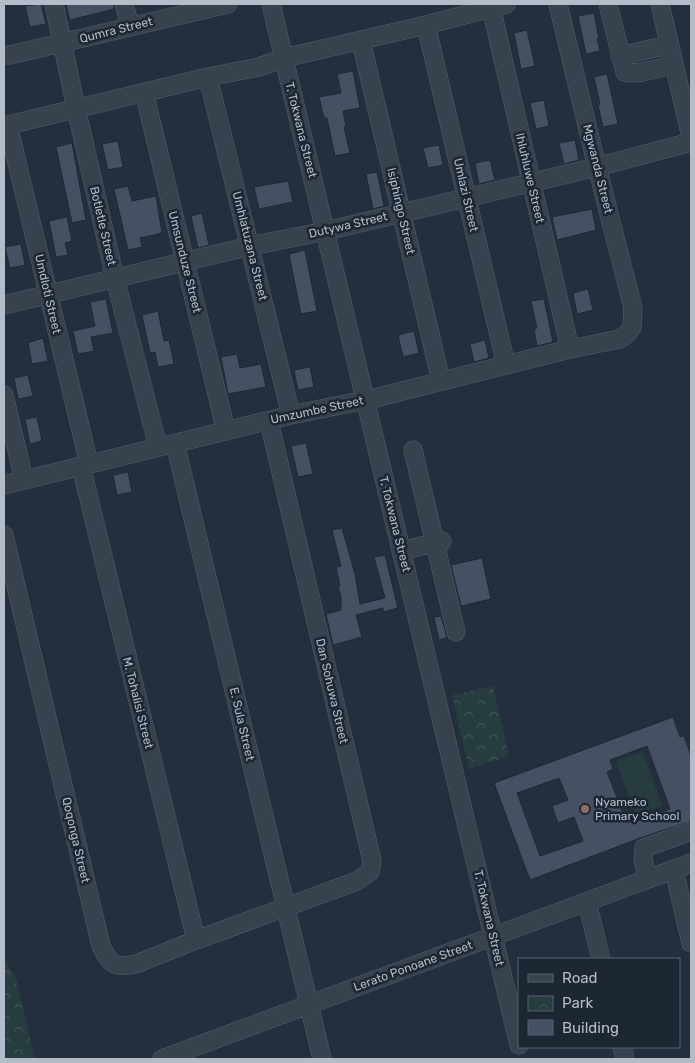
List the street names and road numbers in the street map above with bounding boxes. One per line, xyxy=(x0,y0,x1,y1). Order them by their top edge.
street label: Qumra Street xyxy=(78,14,154,46)
street label: T. Tokwana Street xyxy=(282,81,320,180)
street label: Mgwanda Street xyxy=(580,123,616,215)
street label: Ihluhluwe Street xyxy=(513,132,547,225)
street label: Umlazi Street xyxy=(451,157,481,234)
street label: Isiphingo Street xyxy=(384,166,418,256)
street label: Botletle Street xyxy=(87,185,119,267)
street label: Umhlatuzana Street xyxy=(230,190,270,302)
street label: Dutywa Street xyxy=(307,209,389,241)
street label: Umsunduze Street xyxy=(166,210,204,315)
street label: Umdloti Street xyxy=(32,253,64,335)
street label: Umzumbe Street xyxy=(269,393,365,427)
street label: T. Tokwana Street xyxy=(376,475,414,574)
street label: Dan Sohuwa Street xyxy=(313,637,351,745)
street label: M. Tohalisi Street xyxy=(120,656,156,751)
street label: E. Sula Street xyxy=(227,686,257,762)
street label: Qoqonga Street xyxy=(59,796,93,885)
street label: T. Tokwana Street xyxy=(471,869,507,968)
street label: Lerato Ponoane Street xyxy=(351,938,475,994)

